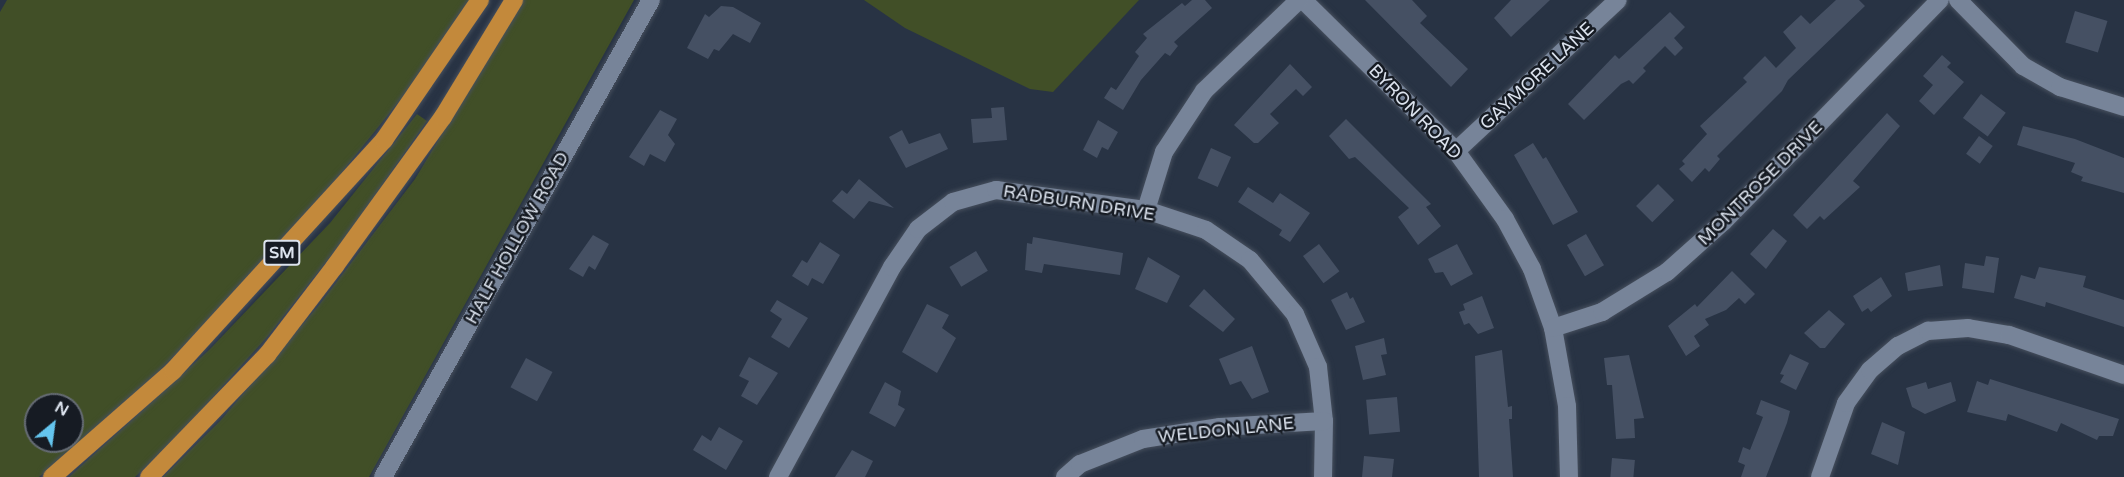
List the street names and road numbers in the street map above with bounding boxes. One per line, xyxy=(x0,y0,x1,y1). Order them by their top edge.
street label: GAYMORE LANE xyxy=(1476,18,1598,134)
street label: BYRON ROAD xyxy=(1364,60,1466,164)
street label: MONTROSE DRIVE xyxy=(1693,116,1827,250)
street label: HALF HOLLOW ROAD xyxy=(461,148,573,328)
street label: RADBURN DRIVE xyxy=(1002,180,1156,226)
road number: SM xyxy=(262,240,302,266)
street label: WELDON LANE xyxy=(1157,412,1295,448)

